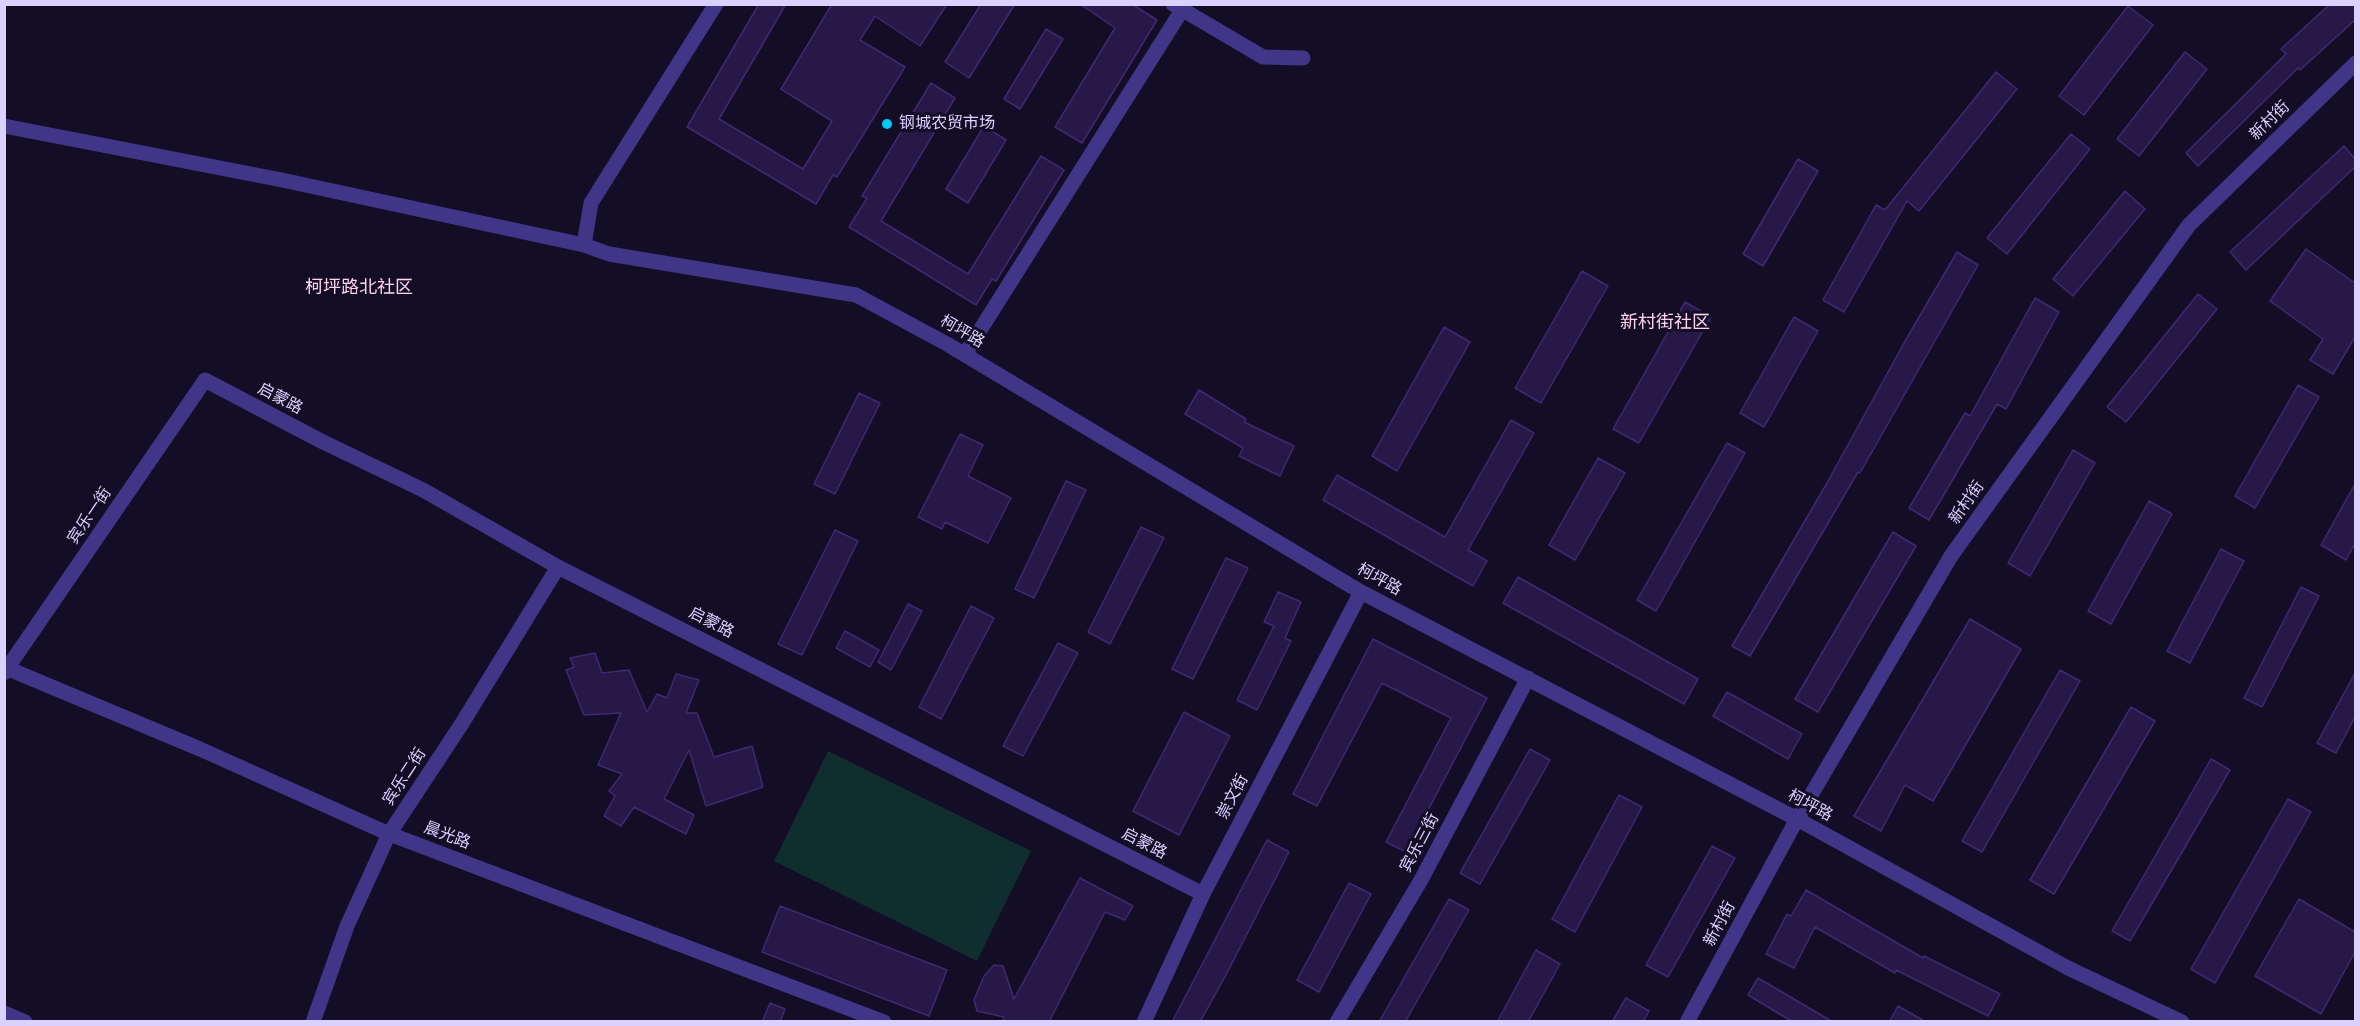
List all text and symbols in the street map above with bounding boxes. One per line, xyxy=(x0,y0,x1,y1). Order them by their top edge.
street label: 新村街 xyxy=(2246,97,2294,145)
place label: 钢城农贸市场 xyxy=(899,114,995,134)
marker: 钢城农贸市场 xyxy=(880,117,894,131)
district label: 柯坪路北社区 xyxy=(305,277,413,299)
street label: 柯坪路 xyxy=(936,312,988,352)
district label: 新村街社区 xyxy=(1620,312,1710,334)
street label: 启蒙路 xyxy=(254,379,306,419)
street label: 新村街 xyxy=(1945,478,1989,528)
street label: 宾乐一街 xyxy=(64,484,116,548)
street label: 柯坪路 xyxy=(1353,560,1405,600)
street label: 启蒙路 xyxy=(685,604,737,642)
street label: 宾乐二街 xyxy=(380,745,430,809)
street label: 崇文街 xyxy=(1213,771,1253,823)
street label: 柯坪路 xyxy=(1784,786,1836,826)
street label: 宾乐三街 xyxy=(1397,810,1443,876)
street label: 晨光路 xyxy=(421,818,473,854)
street label: 启蒙路 xyxy=(1118,825,1170,863)
street label: 新村街 xyxy=(1700,898,1740,950)

